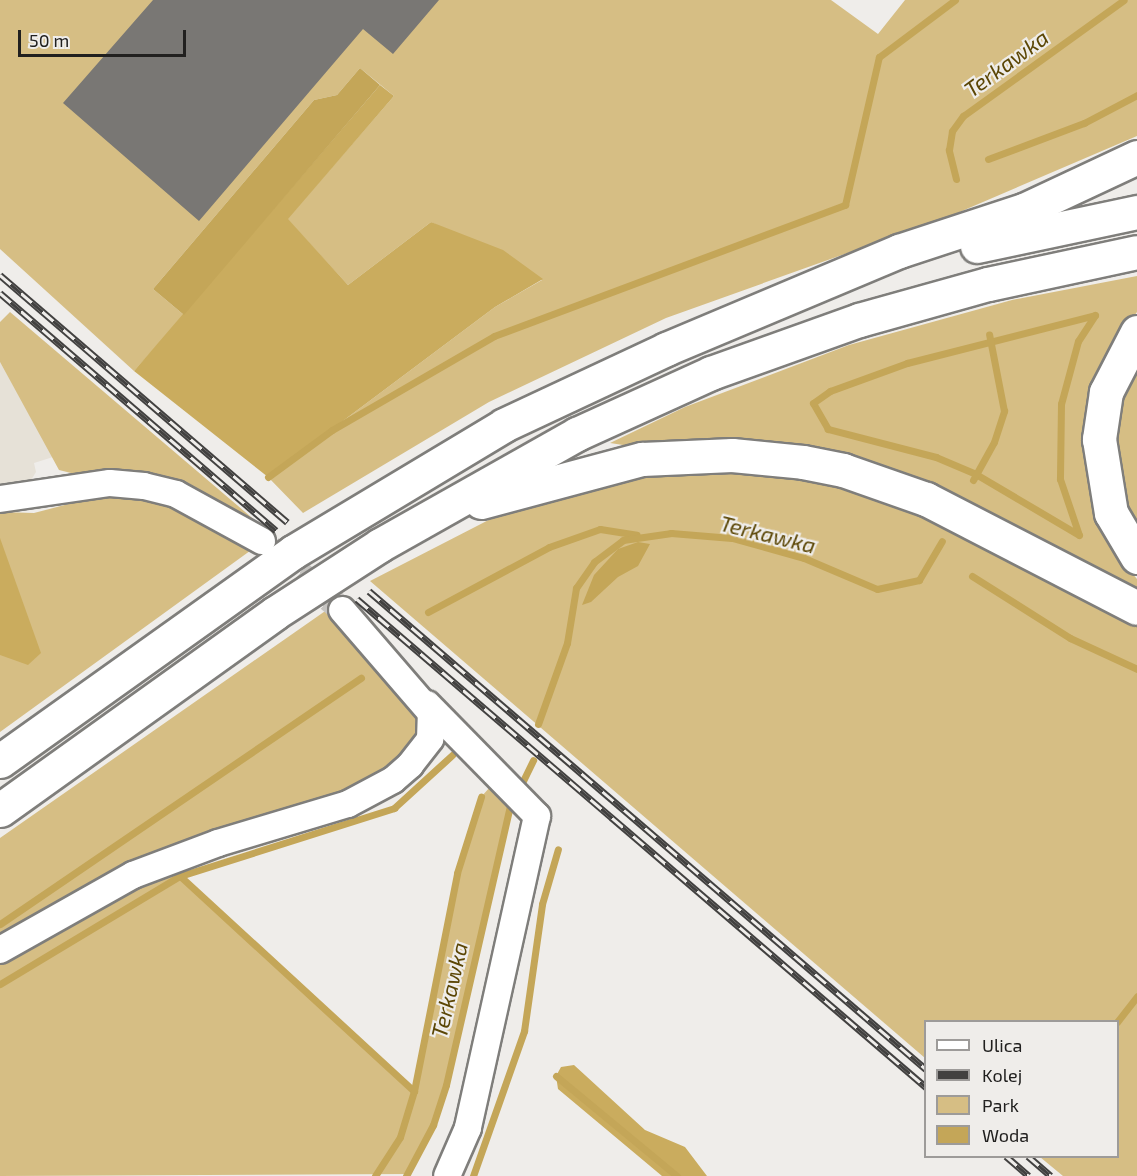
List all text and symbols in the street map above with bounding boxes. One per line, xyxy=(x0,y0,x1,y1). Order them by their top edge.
scale bar xyxy=(21,18,189,56)
water label: Terkawka xyxy=(959,24,1053,102)
text: 50 m xyxy=(29,29,69,51)
water label: Terkawka xyxy=(718,509,818,559)
water label: Terkawka xyxy=(425,940,473,1040)
legend xyxy=(924,1020,1119,1158)
text: Ulica xyxy=(982,1034,1022,1056)
text: Kolej xyxy=(982,1064,1022,1086)
text: Park xyxy=(982,1094,1019,1116)
text: Woda xyxy=(982,1124,1029,1146)

